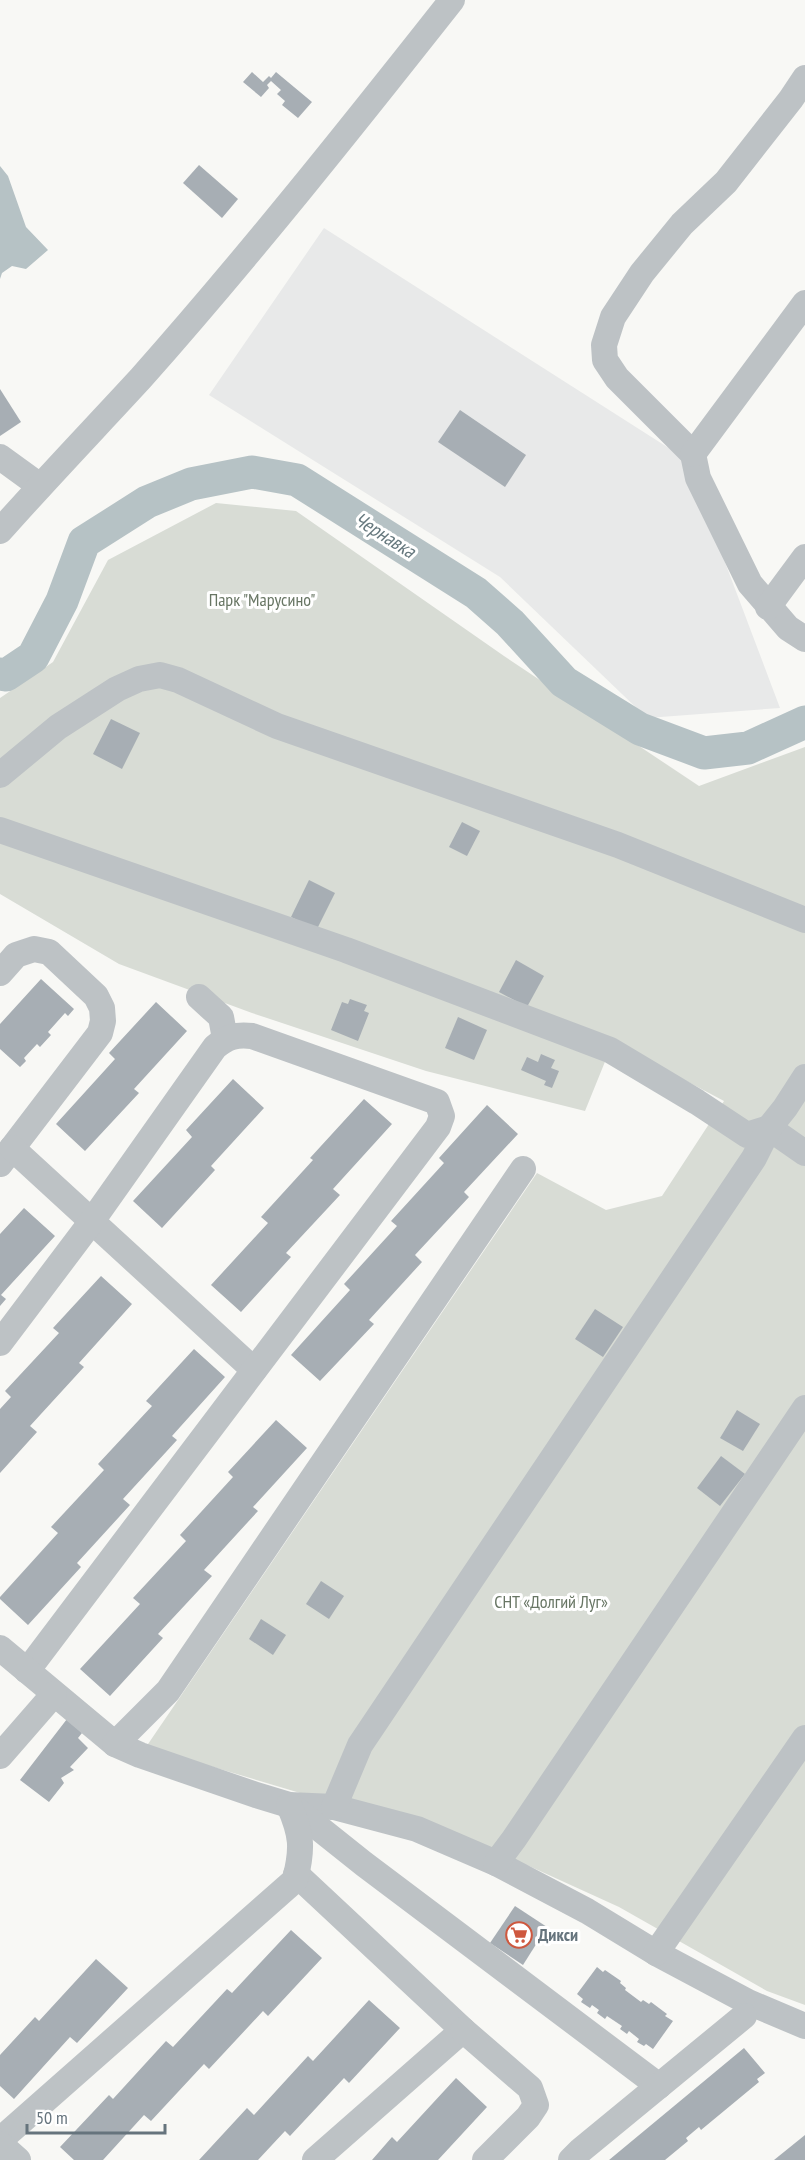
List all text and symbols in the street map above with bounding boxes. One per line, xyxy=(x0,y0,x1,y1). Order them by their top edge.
water label: Чернавка xyxy=(350,506,421,564)
park label: Парк "Марусино" xyxy=(209,588,315,611)
park label: СНТ «Долгий Луг» xyxy=(494,1590,608,1613)
supermarket icon: Дикси xyxy=(504,1920,534,1950)
place label: Дикси xyxy=(538,1923,578,1946)
scale bar xyxy=(27,2097,165,2135)
text: 50 m xyxy=(36,2106,68,2129)

